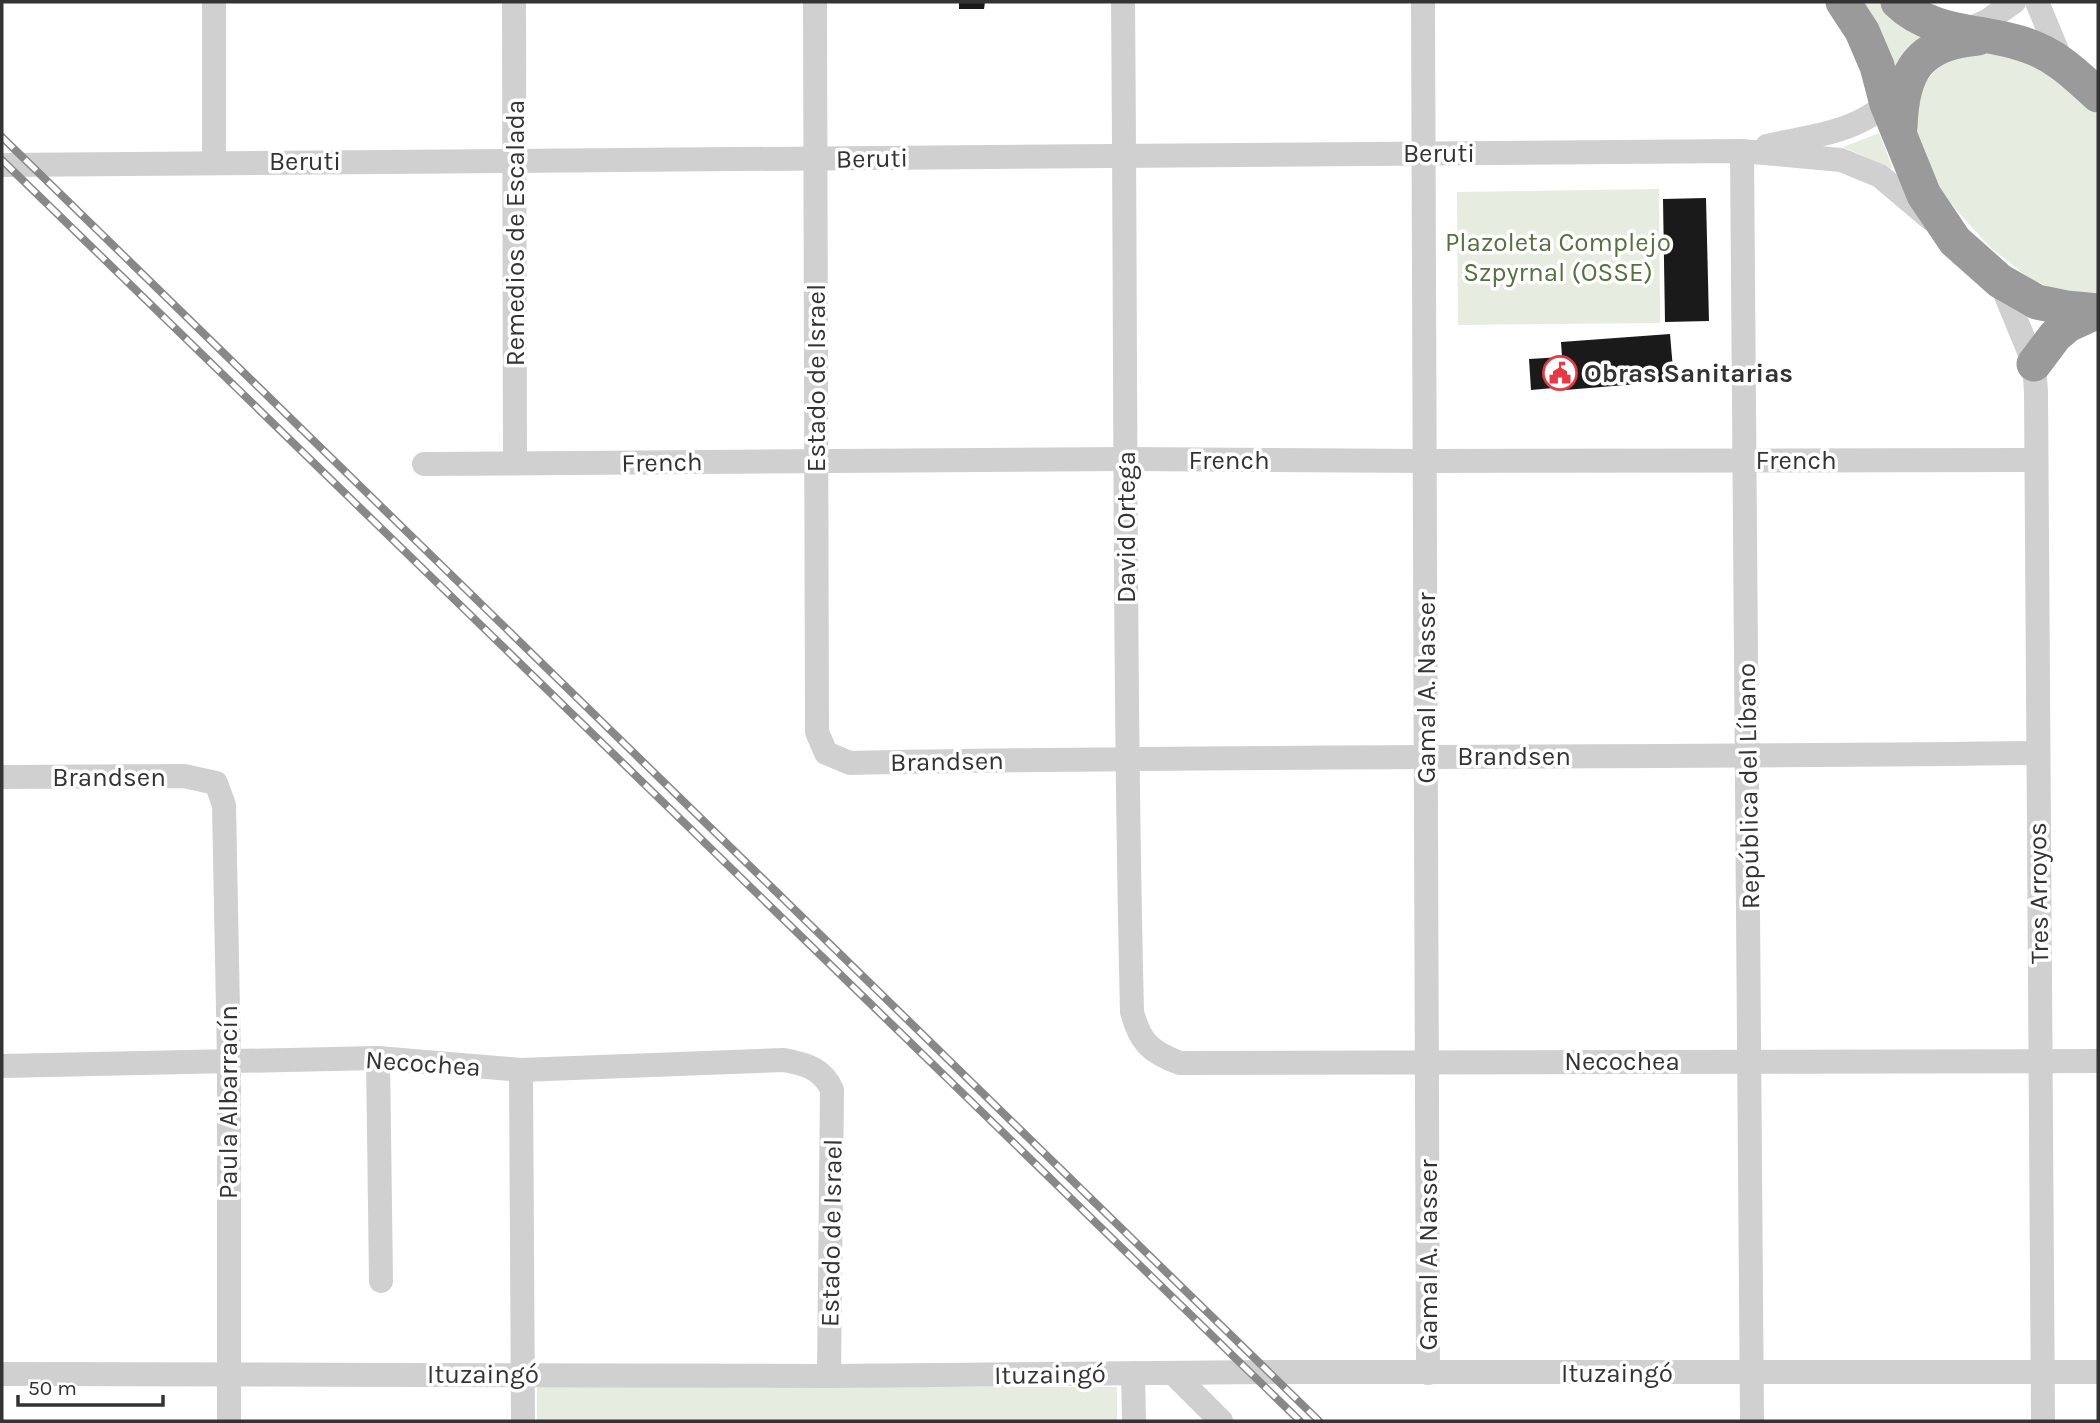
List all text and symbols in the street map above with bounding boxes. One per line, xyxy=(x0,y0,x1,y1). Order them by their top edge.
street label: Remedios de Escalada xyxy=(500,100,531,366)
street label: Beruti xyxy=(1403,138,1475,169)
street label: Beruti xyxy=(836,142,908,175)
street label: Beruti xyxy=(269,146,341,177)
park label: Plazoleta Complejo Szpyrnal (OSSE) xyxy=(1445,227,1671,288)
street label: Estado de Israel xyxy=(801,284,832,472)
public building icon: Obras Sanitarias xyxy=(1541,354,1579,392)
place label: Obras Sanitarias xyxy=(1584,358,1793,389)
street label: French xyxy=(1188,445,1270,476)
street label: French xyxy=(1755,445,1837,476)
street label: French xyxy=(621,446,703,479)
street label: David Ortega xyxy=(1111,451,1142,603)
street label: Gamal A. Nasser xyxy=(1411,592,1442,784)
street label: República del Líbano xyxy=(1731,663,1766,909)
street label: Brandsen xyxy=(1457,741,1571,772)
street label: Brandsen xyxy=(890,745,1004,778)
street label: Brandsen xyxy=(52,762,166,793)
street label: Tres Arroyos xyxy=(2022,822,2055,964)
street label: Paula Albarracín xyxy=(213,1005,244,1199)
street label: Necochea xyxy=(364,1044,482,1083)
street label: Necochea xyxy=(1564,1046,1680,1077)
street label: Estado de Israel xyxy=(814,1139,849,1327)
street label: Gamal A. Nasser xyxy=(1413,1159,1444,1351)
street label: Ituzaingó xyxy=(994,1358,1106,1391)
street label: Ituzaingó xyxy=(1561,1358,1673,1389)
street label: Ituzaingó xyxy=(427,1359,539,1390)
scale bar xyxy=(18,1364,163,1408)
text: 50 m xyxy=(28,1376,77,1400)

